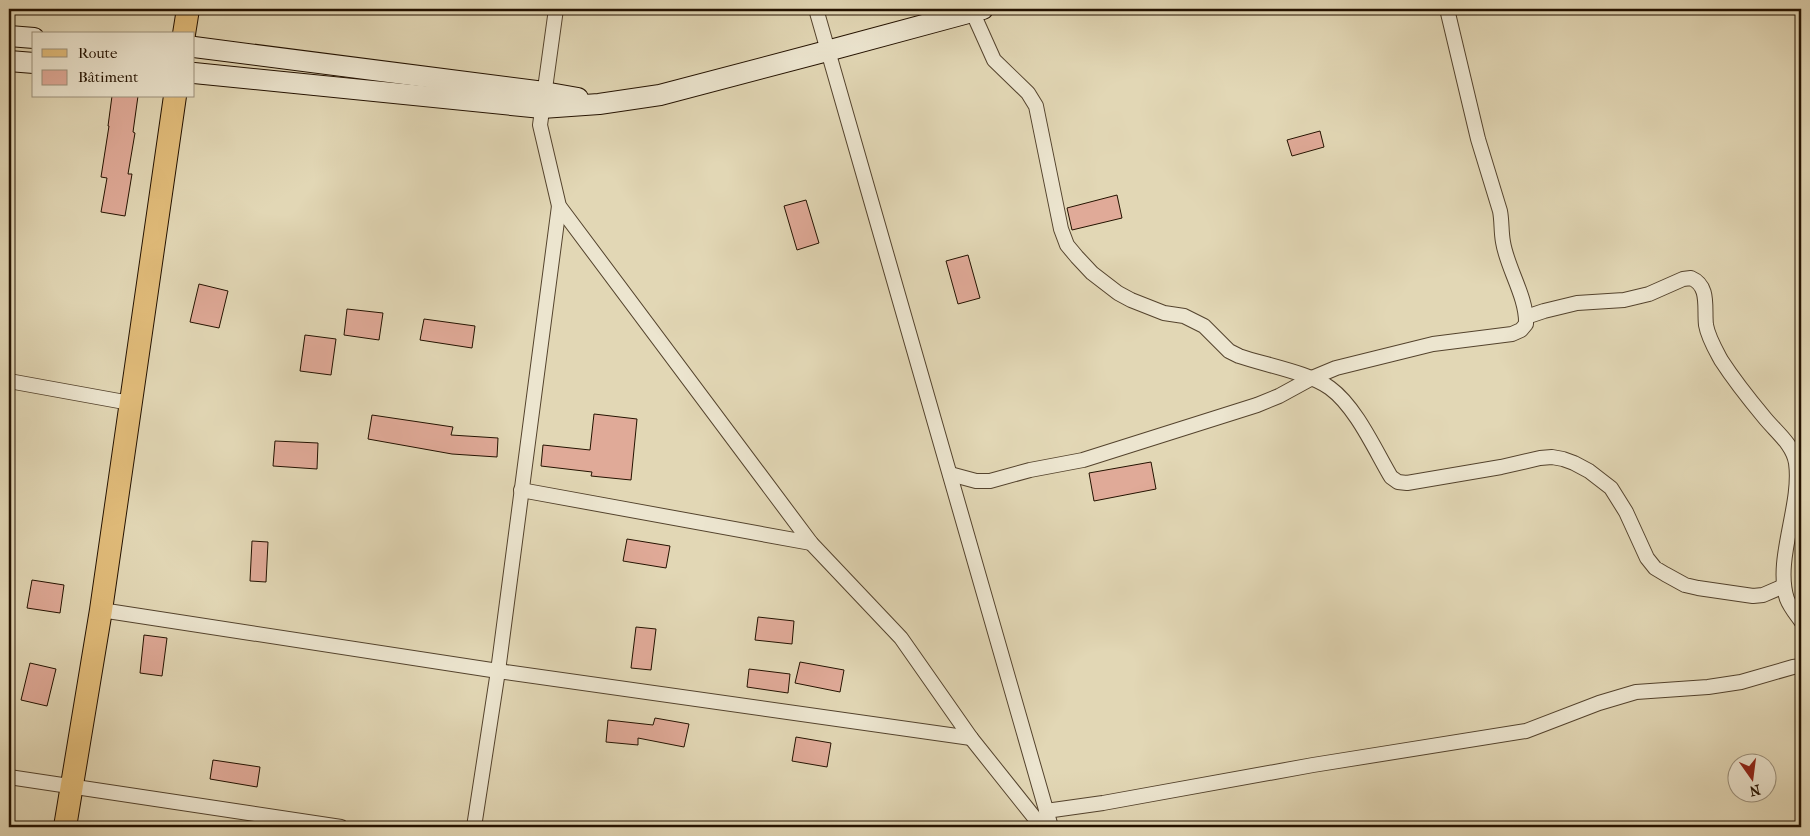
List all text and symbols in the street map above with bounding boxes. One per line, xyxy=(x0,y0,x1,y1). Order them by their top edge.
legend xyxy=(32,32,195,98)
text: Route xyxy=(78,44,118,62)
text: Bâtiment xyxy=(78,68,139,86)
north arrow xyxy=(1728,754,1778,804)
text: N xyxy=(1747,781,1762,800)

